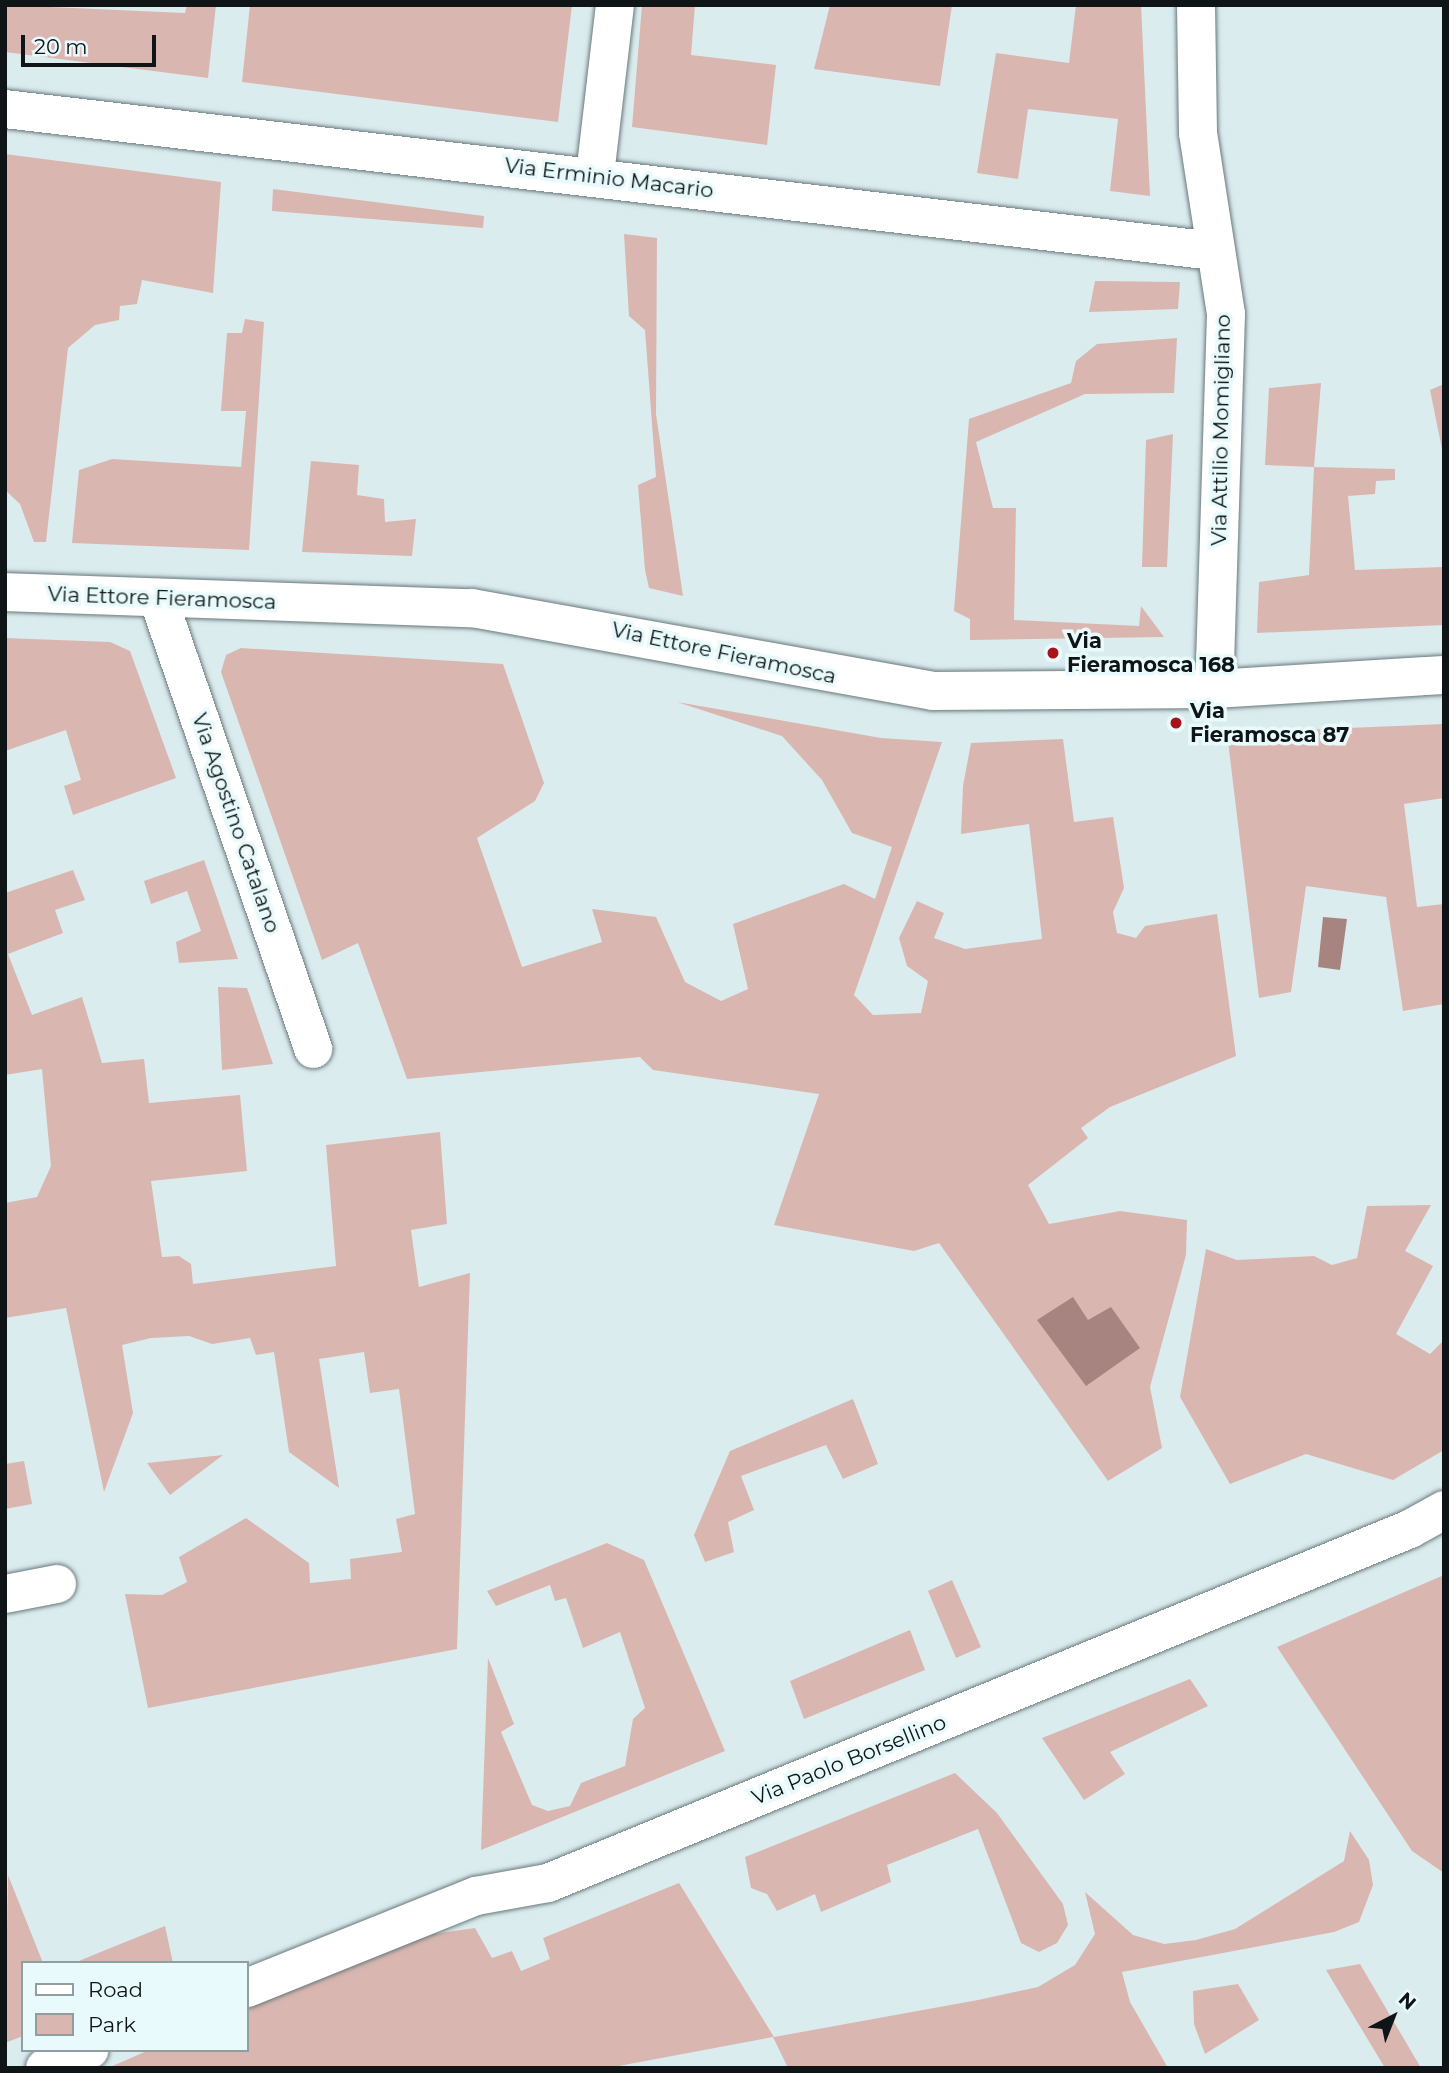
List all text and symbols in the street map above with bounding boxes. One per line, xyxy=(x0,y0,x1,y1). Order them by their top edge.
scale bar xyxy=(24,21,159,65)
text: 20 m xyxy=(34,34,88,59)
street label: Via Erminio Macario xyxy=(503,153,715,203)
street label: Via Attilio Momigliano xyxy=(1206,314,1236,546)
street label: Via Ettore Fieramosca xyxy=(47,581,277,615)
street label: Via Ettore Fieramosca xyxy=(609,617,839,689)
place label: Via Fieramosca 168 xyxy=(1067,628,1235,678)
marker: Via Fieramosca 168 xyxy=(1045,645,1061,661)
place label: Via Fieramosca 87 xyxy=(1190,698,1349,748)
street label: Via Agostino Catalano xyxy=(187,710,285,936)
marker: Via Fieramosca 87 xyxy=(1168,715,1184,731)
street label: Via Paolo Borsellino xyxy=(748,1710,950,1810)
legend xyxy=(21,1961,248,2052)
text: Road xyxy=(88,1977,143,2002)
north arrow xyxy=(1358,1982,1428,2052)
text: N xyxy=(1394,1987,1421,2015)
text: Park xyxy=(88,2012,136,2037)

